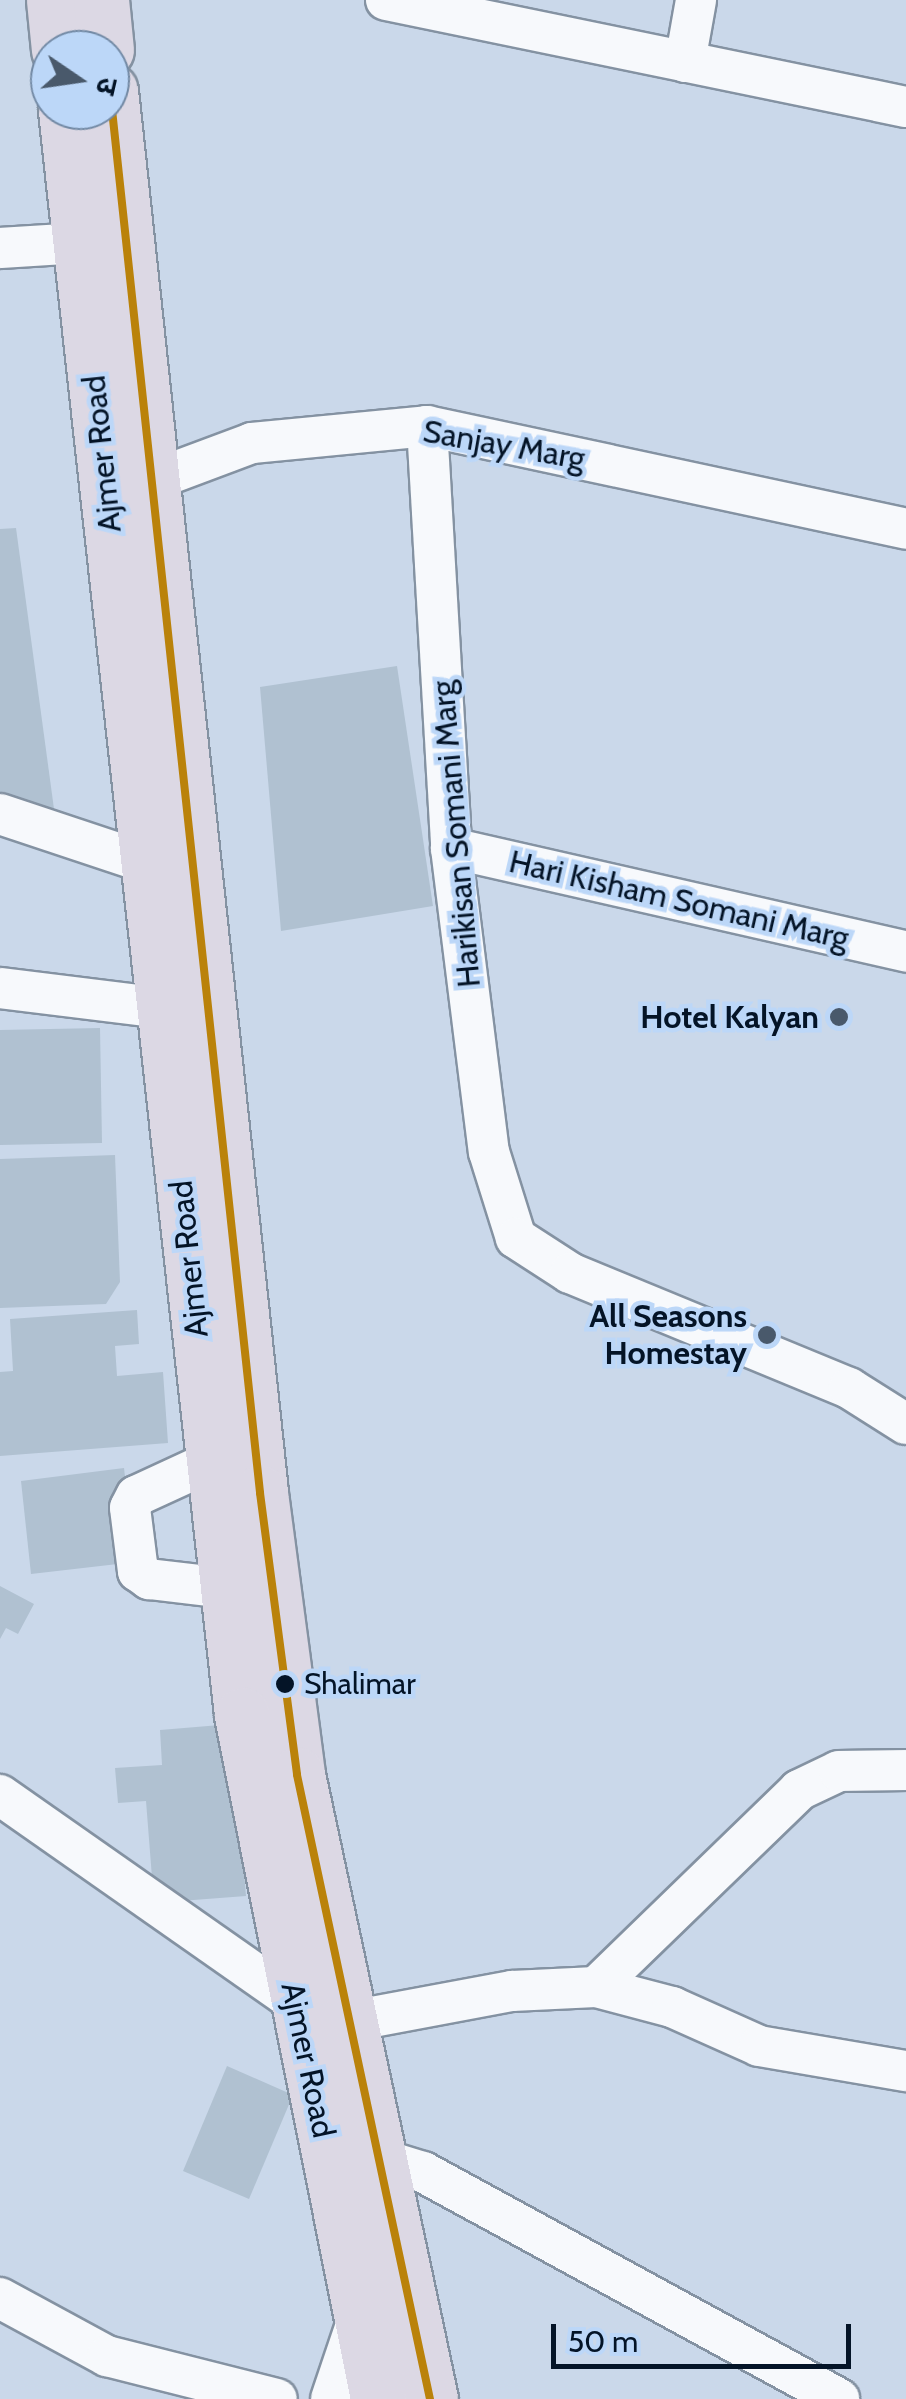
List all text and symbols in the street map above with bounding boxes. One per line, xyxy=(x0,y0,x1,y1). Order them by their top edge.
north arrow xyxy=(30,30,130,130)
text: उ xyxy=(89,74,126,98)
street label: Ajmer Road xyxy=(75,374,129,534)
street label: Sanjay Marg xyxy=(420,412,588,478)
street label: Harikisan Somani Marg xyxy=(423,679,489,989)
street label: Hari Kisham Somani Marg xyxy=(506,842,852,958)
place label: Hotel Kalyan xyxy=(640,998,819,1036)
marker: Hotel Kalyan xyxy=(828,1006,850,1028)
street label: Ajmer Road xyxy=(162,1179,216,1339)
place label: All Seasons Homestay xyxy=(589,1298,747,1373)
marker: All Seasons Homestay xyxy=(756,1324,778,1346)
place label: Shalimar xyxy=(304,1666,416,1702)
marker: Shalimar xyxy=(275,1674,295,1694)
street label: Ajmer Road xyxy=(273,1979,343,2141)
scale bar xyxy=(556,2304,856,2366)
text: 50 m xyxy=(568,2323,638,2360)

